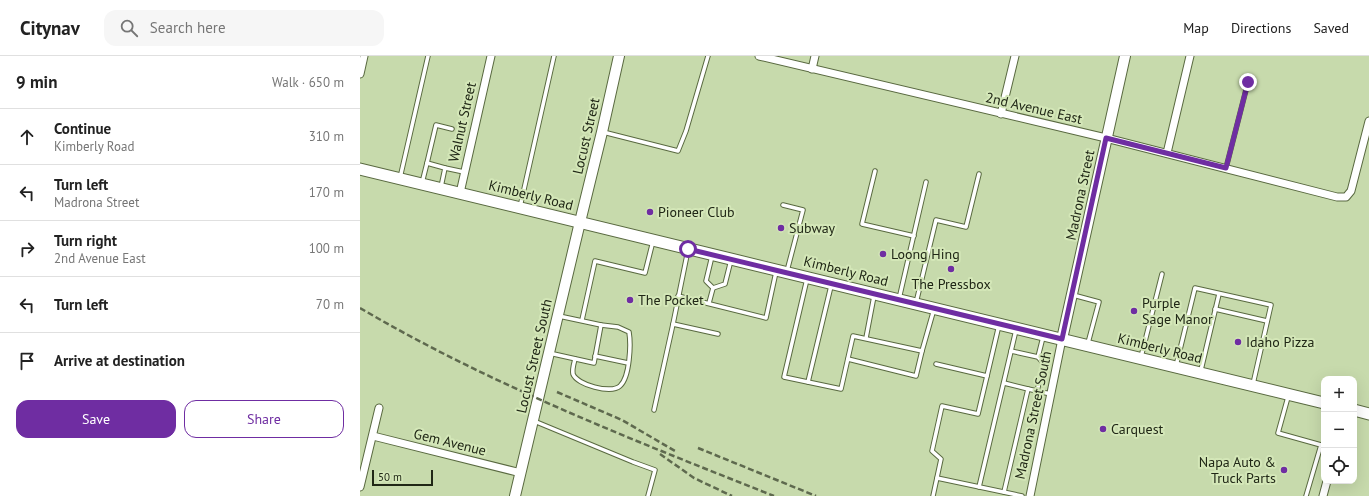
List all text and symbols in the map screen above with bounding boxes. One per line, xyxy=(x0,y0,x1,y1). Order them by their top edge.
search box xyxy=(104,10,384,46)
text: Citynav xyxy=(20,16,80,40)
icon: search xyxy=(118,17,140,39)
text: Search here xyxy=(150,18,226,37)
text: Map xyxy=(1183,19,1209,37)
text: Directions xyxy=(1231,19,1291,37)
text: Saved xyxy=(1313,19,1349,37)
text: 9 min xyxy=(16,71,57,93)
route end xyxy=(1239,73,1257,91)
text: Walk · 650 m xyxy=(272,74,344,91)
street label: Walnut Street xyxy=(444,80,480,164)
street label: 2nd Avenue East xyxy=(984,88,1084,128)
street label: Locust Street xyxy=(568,96,604,176)
text: Continue xyxy=(54,119,111,138)
icon: ahead xyxy=(16,126,38,148)
text: 310 m xyxy=(309,128,344,145)
text: Kimberly Road xyxy=(54,138,134,155)
street label: Madrona Street xyxy=(1062,148,1098,242)
text: Turn left xyxy=(54,175,108,194)
street label: Kimberly Road xyxy=(487,176,575,214)
icon: left xyxy=(16,182,38,204)
text: 170 m xyxy=(309,184,344,201)
text: Madrona Street xyxy=(54,194,139,211)
place label: Pioneer Club xyxy=(658,203,735,221)
marker: Pioneer Club xyxy=(645,207,655,217)
place label: Subway xyxy=(789,219,836,237)
marker: Subway xyxy=(776,223,786,233)
text: Turn right xyxy=(54,231,117,250)
icon: right xyxy=(16,238,38,260)
text: 100 m xyxy=(309,240,344,257)
route start xyxy=(679,240,697,258)
place label: Loong Hing xyxy=(891,245,960,263)
marker: Loong Hing xyxy=(878,249,888,259)
text: 2nd Avenue East xyxy=(54,250,146,267)
street label: Kimberly Road xyxy=(802,252,890,290)
marker: The Pressbox xyxy=(946,264,956,274)
place label: The Pressbox xyxy=(911,275,991,293)
place label: The Pocket xyxy=(638,291,704,309)
icon: left xyxy=(16,294,38,316)
place label: Purple Sage Manor xyxy=(1142,294,1213,328)
text: Turn left xyxy=(54,295,108,314)
marker: The Pocket xyxy=(625,295,635,305)
text: 70 m xyxy=(316,296,344,313)
street label: Locust Street South xyxy=(512,297,556,415)
marker: Purple Sage Manor xyxy=(1129,306,1139,316)
street label: Kimberly Road xyxy=(1116,329,1204,367)
place label: Idaho Pizza xyxy=(1246,333,1315,351)
marker: Idaho Pizza xyxy=(1233,337,1243,347)
street label: Madrona Street South xyxy=(1011,349,1055,481)
icon: arrive xyxy=(16,350,38,372)
text: Arrive at destination xyxy=(54,351,185,370)
map controls xyxy=(1321,376,1357,484)
button: + xyxy=(1321,376,1357,412)
button: Save xyxy=(16,400,176,438)
button: Share xyxy=(184,400,344,438)
button: − xyxy=(1321,412,1357,448)
place label: Carquest xyxy=(1111,420,1164,438)
street label: Gem Avenue xyxy=(412,424,488,460)
marker: Carquest xyxy=(1098,424,1108,434)
button: locate xyxy=(1321,448,1357,484)
place label: Napa Auto & Truck Parts xyxy=(1199,453,1276,487)
marker: Napa Auto & Truck Parts xyxy=(1279,465,1289,475)
scale bar xyxy=(372,468,433,487)
text: 50 m xyxy=(378,470,402,484)

